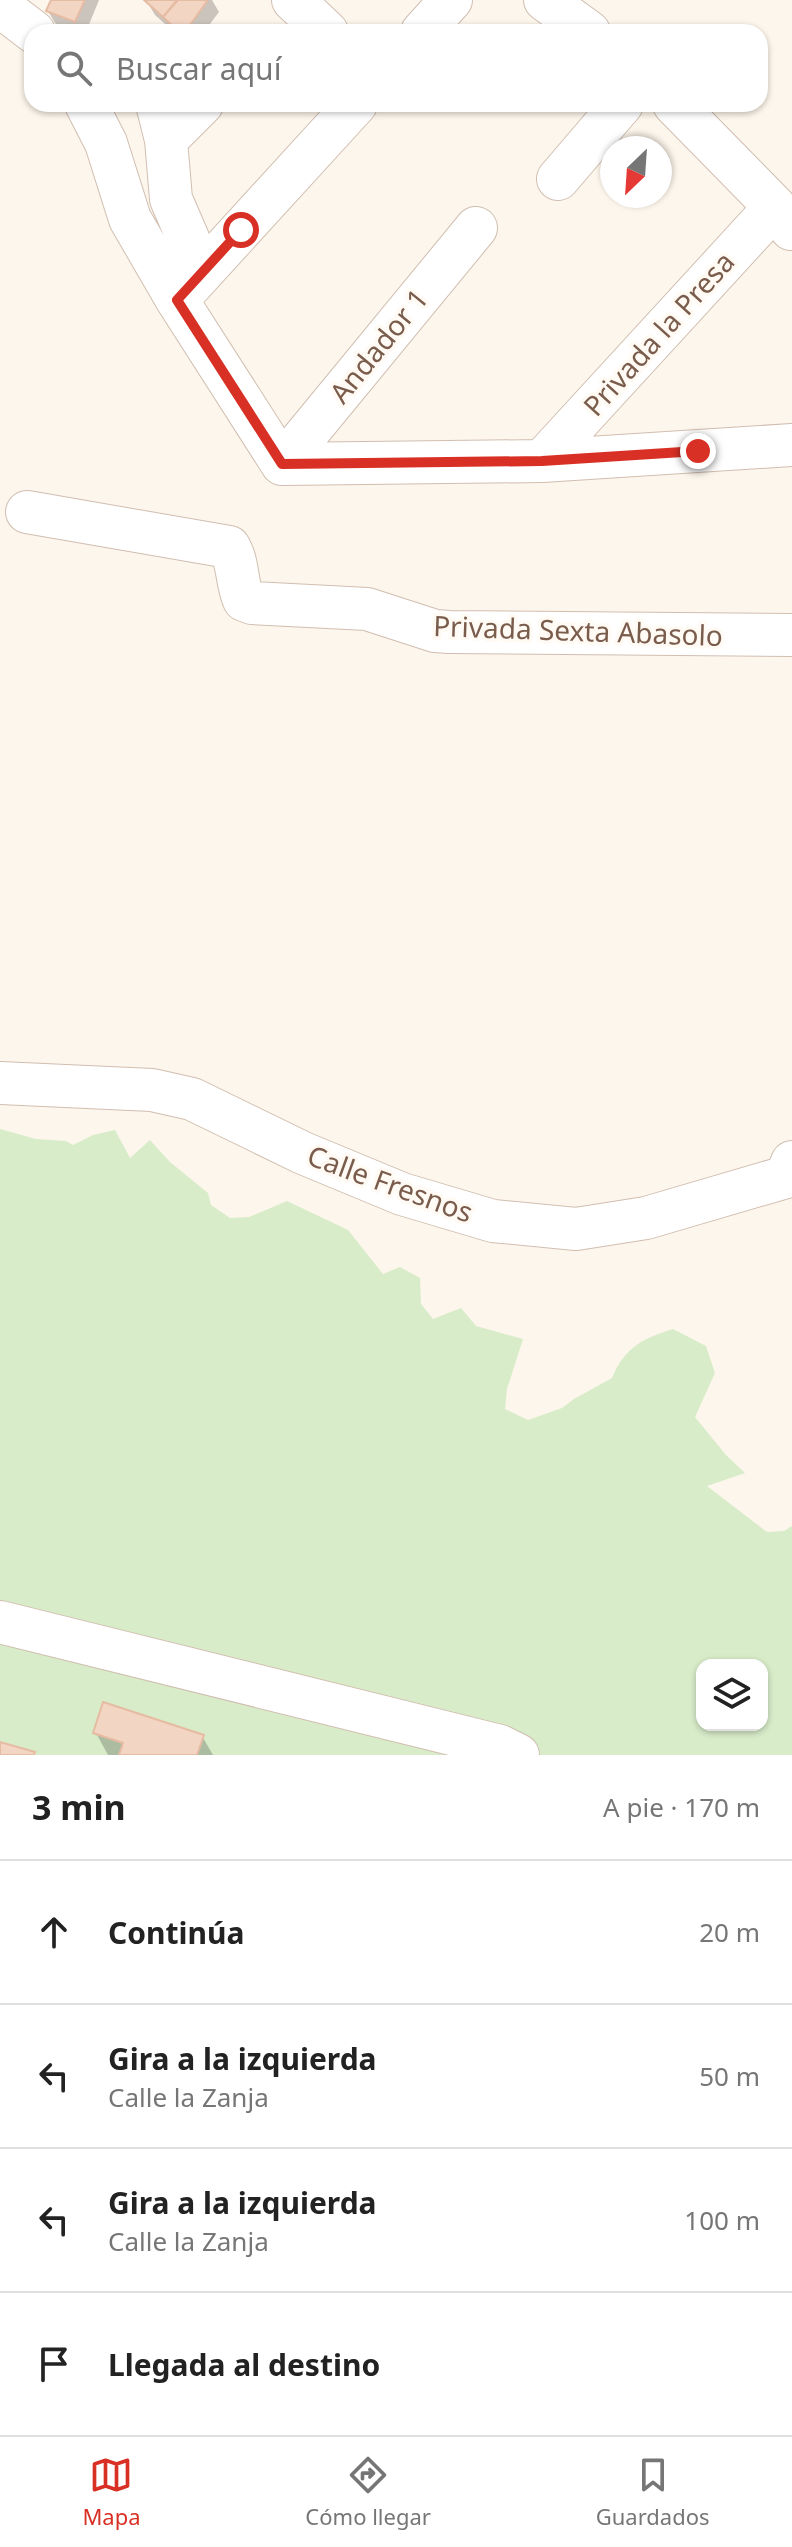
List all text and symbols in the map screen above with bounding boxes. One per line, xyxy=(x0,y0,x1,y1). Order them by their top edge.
search box xyxy=(24,24,768,112)
icon: search xyxy=(52,46,96,90)
text: Buscar aquí xyxy=(116,48,281,89)
north arrow xyxy=(600,136,672,208)
route start xyxy=(223,212,259,248)
street label: Privada la Presa xyxy=(574,243,742,424)
street label: Andador 1 xyxy=(320,280,436,411)
route end xyxy=(680,433,716,469)
street label: Privada Sexta Abasolo xyxy=(433,606,723,654)
street label: Calle Fresnos xyxy=(302,1136,478,1231)
map controls xyxy=(696,1659,768,1731)
button: layers xyxy=(696,1659,768,1731)
text: 3 min xyxy=(32,1784,126,1830)
text: A pie · 170 m xyxy=(603,1789,760,1825)
icon: ahead xyxy=(32,1910,76,1954)
text: Continúa xyxy=(108,1912,244,1953)
text: 20 m xyxy=(699,1914,760,1950)
text: Gira a la izquierda xyxy=(108,2038,377,2079)
icon: left xyxy=(32,2054,76,2098)
text: 50 m xyxy=(699,2058,760,2094)
text: Calle la Zanja xyxy=(108,2079,269,2115)
text: Gira a la izquierda xyxy=(108,2182,377,2223)
icon: left xyxy=(32,2198,76,2242)
text: 100 m xyxy=(684,2202,760,2238)
text: Calle la Zanja xyxy=(108,2223,269,2259)
icon: arrive xyxy=(32,2342,76,2386)
text: Llegada al destino xyxy=(108,2344,380,2385)
tab: Mapa xyxy=(82,2453,141,2531)
tab: Cómo llegar xyxy=(305,2453,431,2531)
tab: Guardados xyxy=(596,2453,710,2531)

